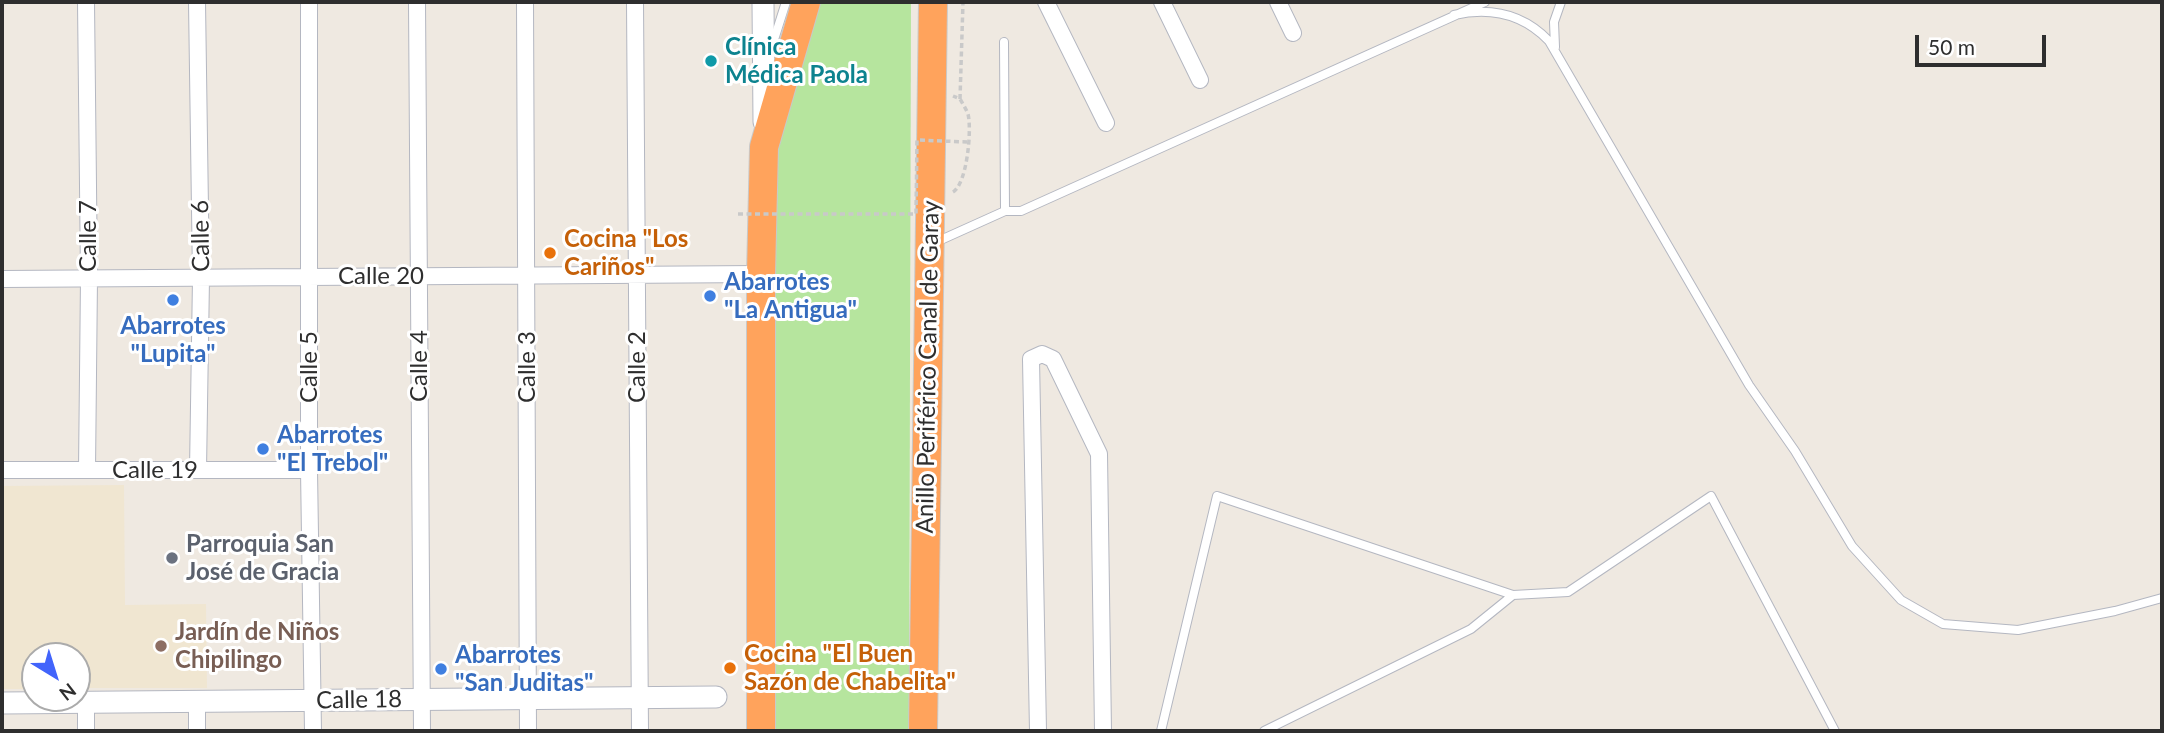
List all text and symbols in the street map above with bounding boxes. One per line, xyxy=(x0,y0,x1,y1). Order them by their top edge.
scale bar xyxy=(1919,21,2050,65)
place label: Clínica Médica Paola xyxy=(725,33,868,89)
text: 50 m xyxy=(1928,34,1975,59)
marker: Clínica Médica Paola xyxy=(703,53,719,69)
street label: Calle 7 xyxy=(74,200,102,272)
street label: Calle 6 xyxy=(186,200,216,272)
street label: Anillo Periférico Canal de Garay xyxy=(911,200,945,534)
place label: Cocina "Los Cariños" xyxy=(564,225,688,281)
marker: Cocina "Los Cariños" xyxy=(542,245,558,261)
street label: Calle 20 xyxy=(338,262,424,290)
place label: Abarrotes "La Antigua" xyxy=(724,268,857,324)
marker: Abarrotes "La Antigua" xyxy=(702,288,718,304)
marker: Abarrotes "Lupita" xyxy=(165,292,181,308)
place label: Abarrotes "Lupita" xyxy=(120,312,226,368)
street label: Calle 4 xyxy=(405,330,433,402)
street label: Calle 5 xyxy=(295,331,323,403)
street label: Calle 3 xyxy=(513,331,541,403)
street label: Calle 2 xyxy=(623,331,651,403)
place label: Abarrotes "El Trebol" xyxy=(277,421,388,477)
marker: Abarrotes "El Trebol" xyxy=(255,441,271,457)
street label: Calle 19 xyxy=(112,456,198,484)
place label: Parroquia San José de Gracia xyxy=(186,530,339,586)
marker: Parroquia San José de Gracia xyxy=(164,550,180,566)
place label: Jardín de Niños Chipilingo xyxy=(175,618,339,674)
marker: Jardín de Niños Chipilingo xyxy=(153,638,169,654)
place label: Cocina "El Buen Sazón de Chabelita" xyxy=(744,640,956,696)
place label: Abarrotes "San Juditas" xyxy=(455,641,593,697)
north arrow xyxy=(21,642,91,712)
marker: Cocina "El Buen Sazón de Chabelita" xyxy=(722,660,738,676)
marker: Abarrotes "San Juditas" xyxy=(433,661,449,677)
text: N xyxy=(55,679,81,706)
street label: Calle 18 xyxy=(316,685,402,715)

